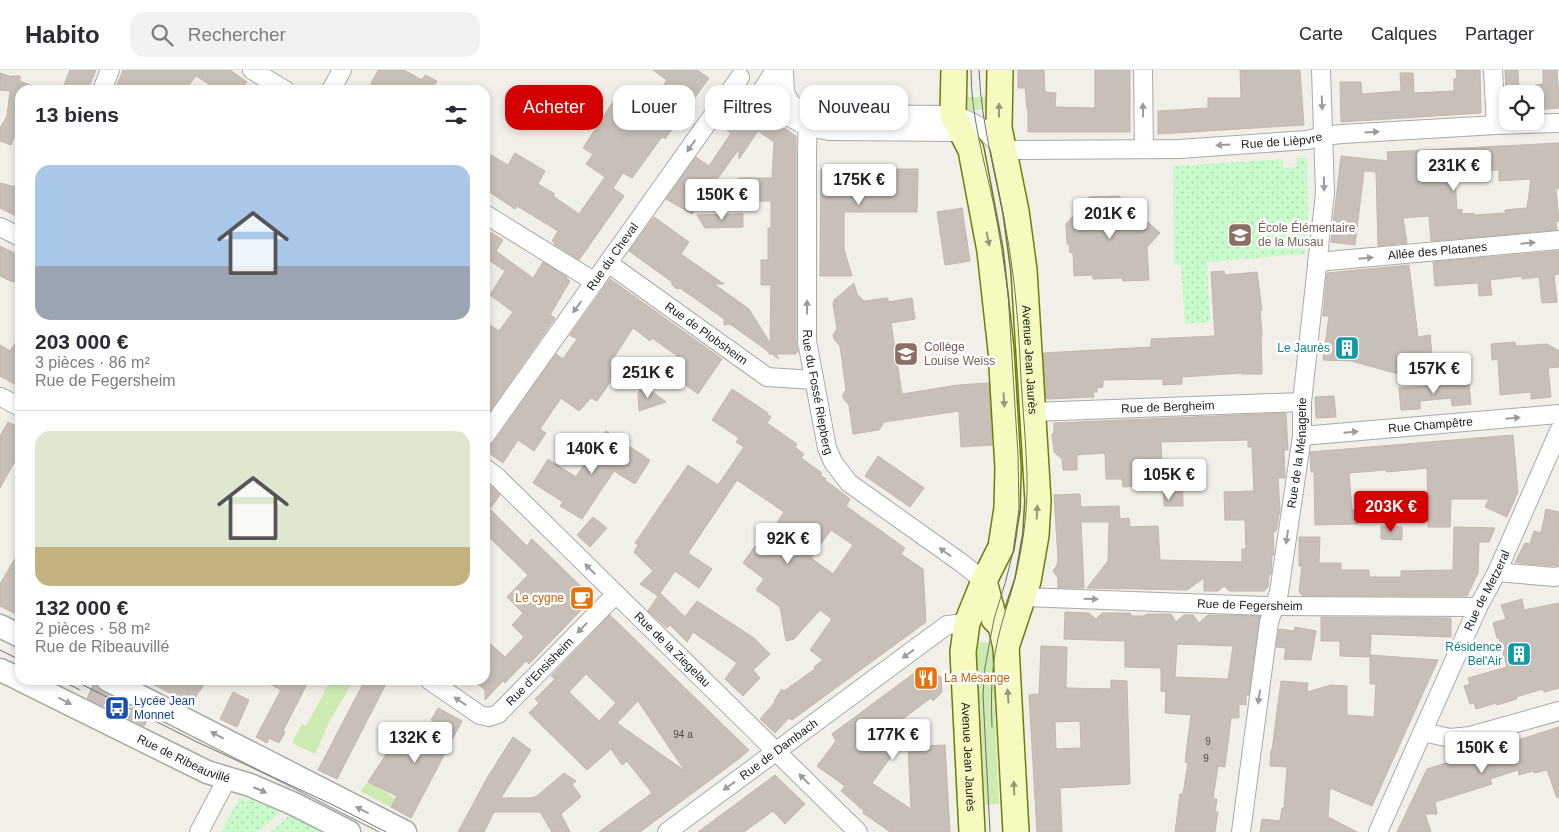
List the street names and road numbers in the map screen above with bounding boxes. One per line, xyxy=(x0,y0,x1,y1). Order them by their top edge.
street label: Rue de Lièpvre xyxy=(1241,129,1324,152)
street label: Rue du Cheval xyxy=(584,220,641,293)
street label: Allée des Platanes xyxy=(1387,240,1488,263)
street label: Rue de Plobsheim xyxy=(662,299,750,368)
street label: Avenue Jean Jaurès xyxy=(1019,305,1040,415)
street label: Rue du Fossé Riepberg xyxy=(800,330,836,457)
street label: Rue de la Ménagerie xyxy=(1284,396,1309,509)
street label: Rue de Bergheim xyxy=(1121,398,1215,416)
street label: Rue Champêtre xyxy=(1388,414,1474,436)
street label: Rue de Metzeral xyxy=(1461,548,1513,633)
street label: Rue de Fegersheim xyxy=(1197,596,1303,613)
street label: Rue de la Ziegelau xyxy=(632,609,713,690)
street label: Rue d'Ensisheim xyxy=(503,635,576,709)
street label: Avenue Jean Jaurès xyxy=(959,702,978,812)
street label: Rue de Dambach xyxy=(737,716,821,783)
street label: Rue de Ribeauvillé xyxy=(135,732,232,786)

